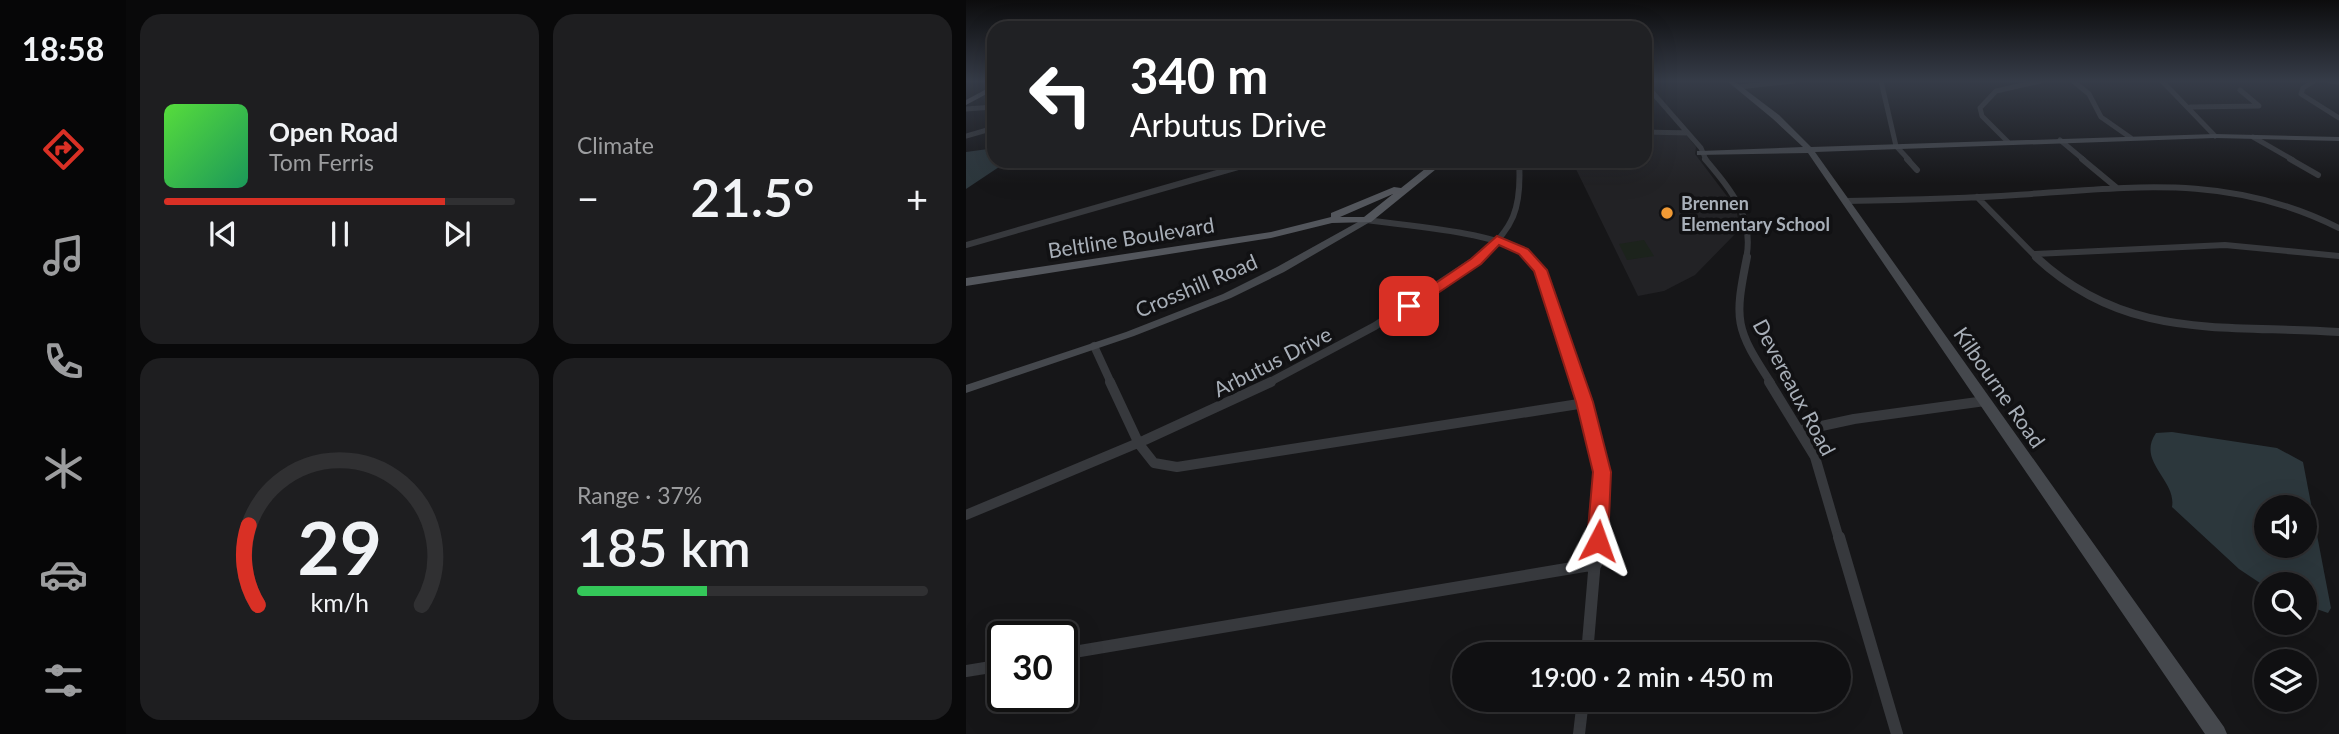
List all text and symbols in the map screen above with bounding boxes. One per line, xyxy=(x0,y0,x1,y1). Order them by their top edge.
text: 18:58 xyxy=(22,29,104,68)
text: 340 m xyxy=(1130,46,1268,104)
icon: left xyxy=(1015,49,1106,140)
text: Arbutus Drive xyxy=(1130,105,1327,144)
text: Open Road xyxy=(269,116,398,148)
icon: directions xyxy=(39,125,88,174)
text: Climate xyxy=(577,131,654,159)
text: Tom Ferris xyxy=(269,148,374,176)
text: 21.5° xyxy=(690,166,815,228)
text: − xyxy=(577,175,599,221)
text: + xyxy=(906,175,928,221)
place label: Brennen Elementary School xyxy=(1681,192,1830,235)
marker: Brennen Elementary School xyxy=(1659,205,1675,221)
street label: Beltline Boulevard xyxy=(1046,212,1216,262)
icon: previous xyxy=(204,215,242,253)
icon: pause xyxy=(321,215,359,253)
icon: next xyxy=(438,215,476,253)
icon: music xyxy=(39,231,88,280)
street label: Crosshill Road xyxy=(1131,248,1261,322)
pin xyxy=(1379,276,1439,336)
icon: arrive xyxy=(1390,287,1428,325)
street label: Devereaux Road xyxy=(1748,314,1842,460)
street label: Arbutus Drive xyxy=(1209,321,1335,401)
street label: Kilbourne Road xyxy=(1949,322,2051,452)
icon: phone xyxy=(39,337,88,386)
icon: climate xyxy=(39,444,88,493)
text: Range · 37% xyxy=(577,481,702,509)
map controls xyxy=(2254,495,2317,712)
button: sound xyxy=(2254,495,2317,558)
text: 29 xyxy=(297,503,382,591)
position arrow xyxy=(1561,504,1635,578)
text: 185 km xyxy=(577,516,751,578)
icon: car xyxy=(39,550,88,599)
button: search xyxy=(2254,572,2317,635)
text: km/h xyxy=(310,587,369,617)
speed limit sign: 30 xyxy=(987,621,1078,712)
button: layers xyxy=(2254,649,2317,712)
icon: filters xyxy=(39,656,88,705)
text: 19:00 · 2 min · 450 m xyxy=(1529,661,1774,693)

